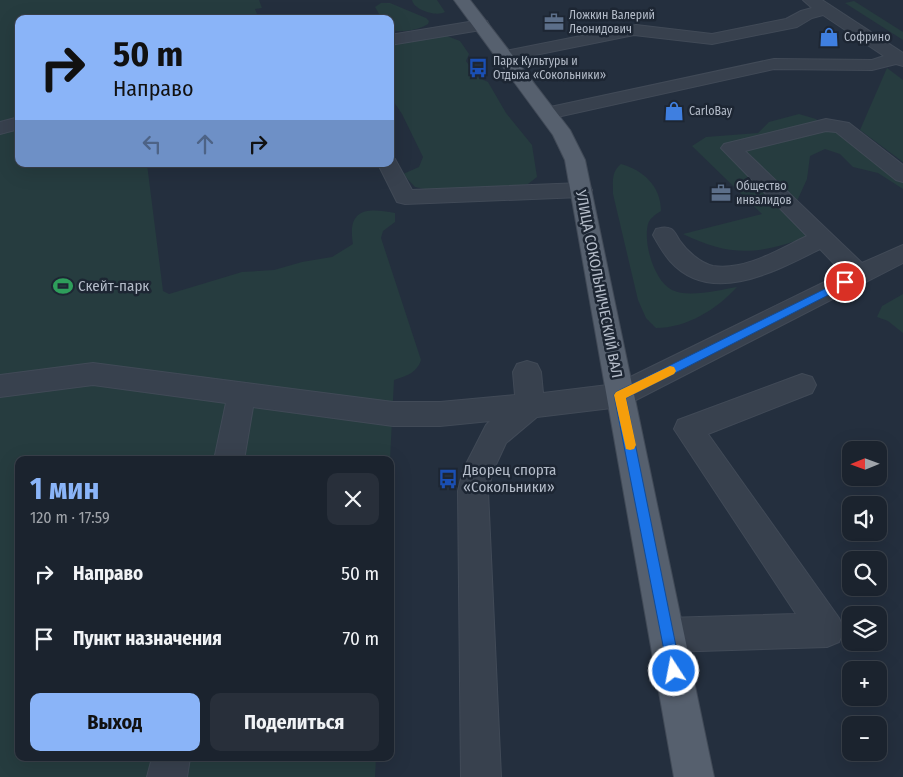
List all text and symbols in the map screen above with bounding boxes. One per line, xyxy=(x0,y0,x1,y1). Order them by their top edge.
place label: Ложкин Валерий Леонидович xyxy=(569,8,655,36)
office icon: Ложкин Валерий Леонидович xyxy=(543,11,565,33)
shop icon: Софрино xyxy=(818,26,840,48)
place label: Софрино xyxy=(844,30,891,44)
text: 50 m xyxy=(113,33,183,75)
icon: right xyxy=(30,35,95,100)
place label: Парк Культуры и Отдыха «Сокольники» xyxy=(493,54,606,82)
bus stop icon: Парк Культуры и Отдыха «Сокольники» xyxy=(467,57,489,79)
text: Направо xyxy=(113,75,194,102)
shop icon: CarloBay xyxy=(663,100,685,122)
place label: CarloBay xyxy=(689,104,733,118)
icon: left xyxy=(138,130,166,158)
icon: ahead xyxy=(191,130,219,158)
icon: right xyxy=(244,130,272,158)
place label: Общество инвалидов xyxy=(736,179,792,207)
office icon: Общество инвалидов xyxy=(710,182,732,204)
street label: УЛИЦА СОКОЛЬНИЧЕСКИЙ ВАЛ xyxy=(572,187,626,380)
pin xyxy=(824,261,866,303)
icon: arrive xyxy=(831,268,859,296)
sports icon: Скейт-парк xyxy=(52,275,74,297)
place label: Скейт-парк xyxy=(78,277,149,295)
north arrow xyxy=(842,441,888,486)
map controls xyxy=(842,441,887,761)
place label: Дворец спорта «Сокольники» xyxy=(462,461,556,496)
bus stop icon: Дворец спорта «Сокольники» xyxy=(437,468,459,490)
text: 1 мин xyxy=(30,471,99,507)
button: close xyxy=(327,473,379,525)
button: sound xyxy=(842,496,887,541)
text: 120 m · 17:59 xyxy=(30,508,110,527)
button: search xyxy=(842,551,887,596)
icon: right xyxy=(30,560,58,588)
text: Направо xyxy=(73,562,143,585)
text: 50 m xyxy=(341,562,379,585)
button: layers xyxy=(842,606,887,651)
icon: arrive xyxy=(30,625,58,653)
text: Пункт назначения xyxy=(73,627,222,650)
text: 70 m xyxy=(343,627,379,650)
position arrow xyxy=(647,644,699,696)
button: + xyxy=(842,661,887,706)
button: Выход xyxy=(30,693,200,751)
button: Поделиться xyxy=(210,693,379,751)
button: − xyxy=(842,716,887,761)

